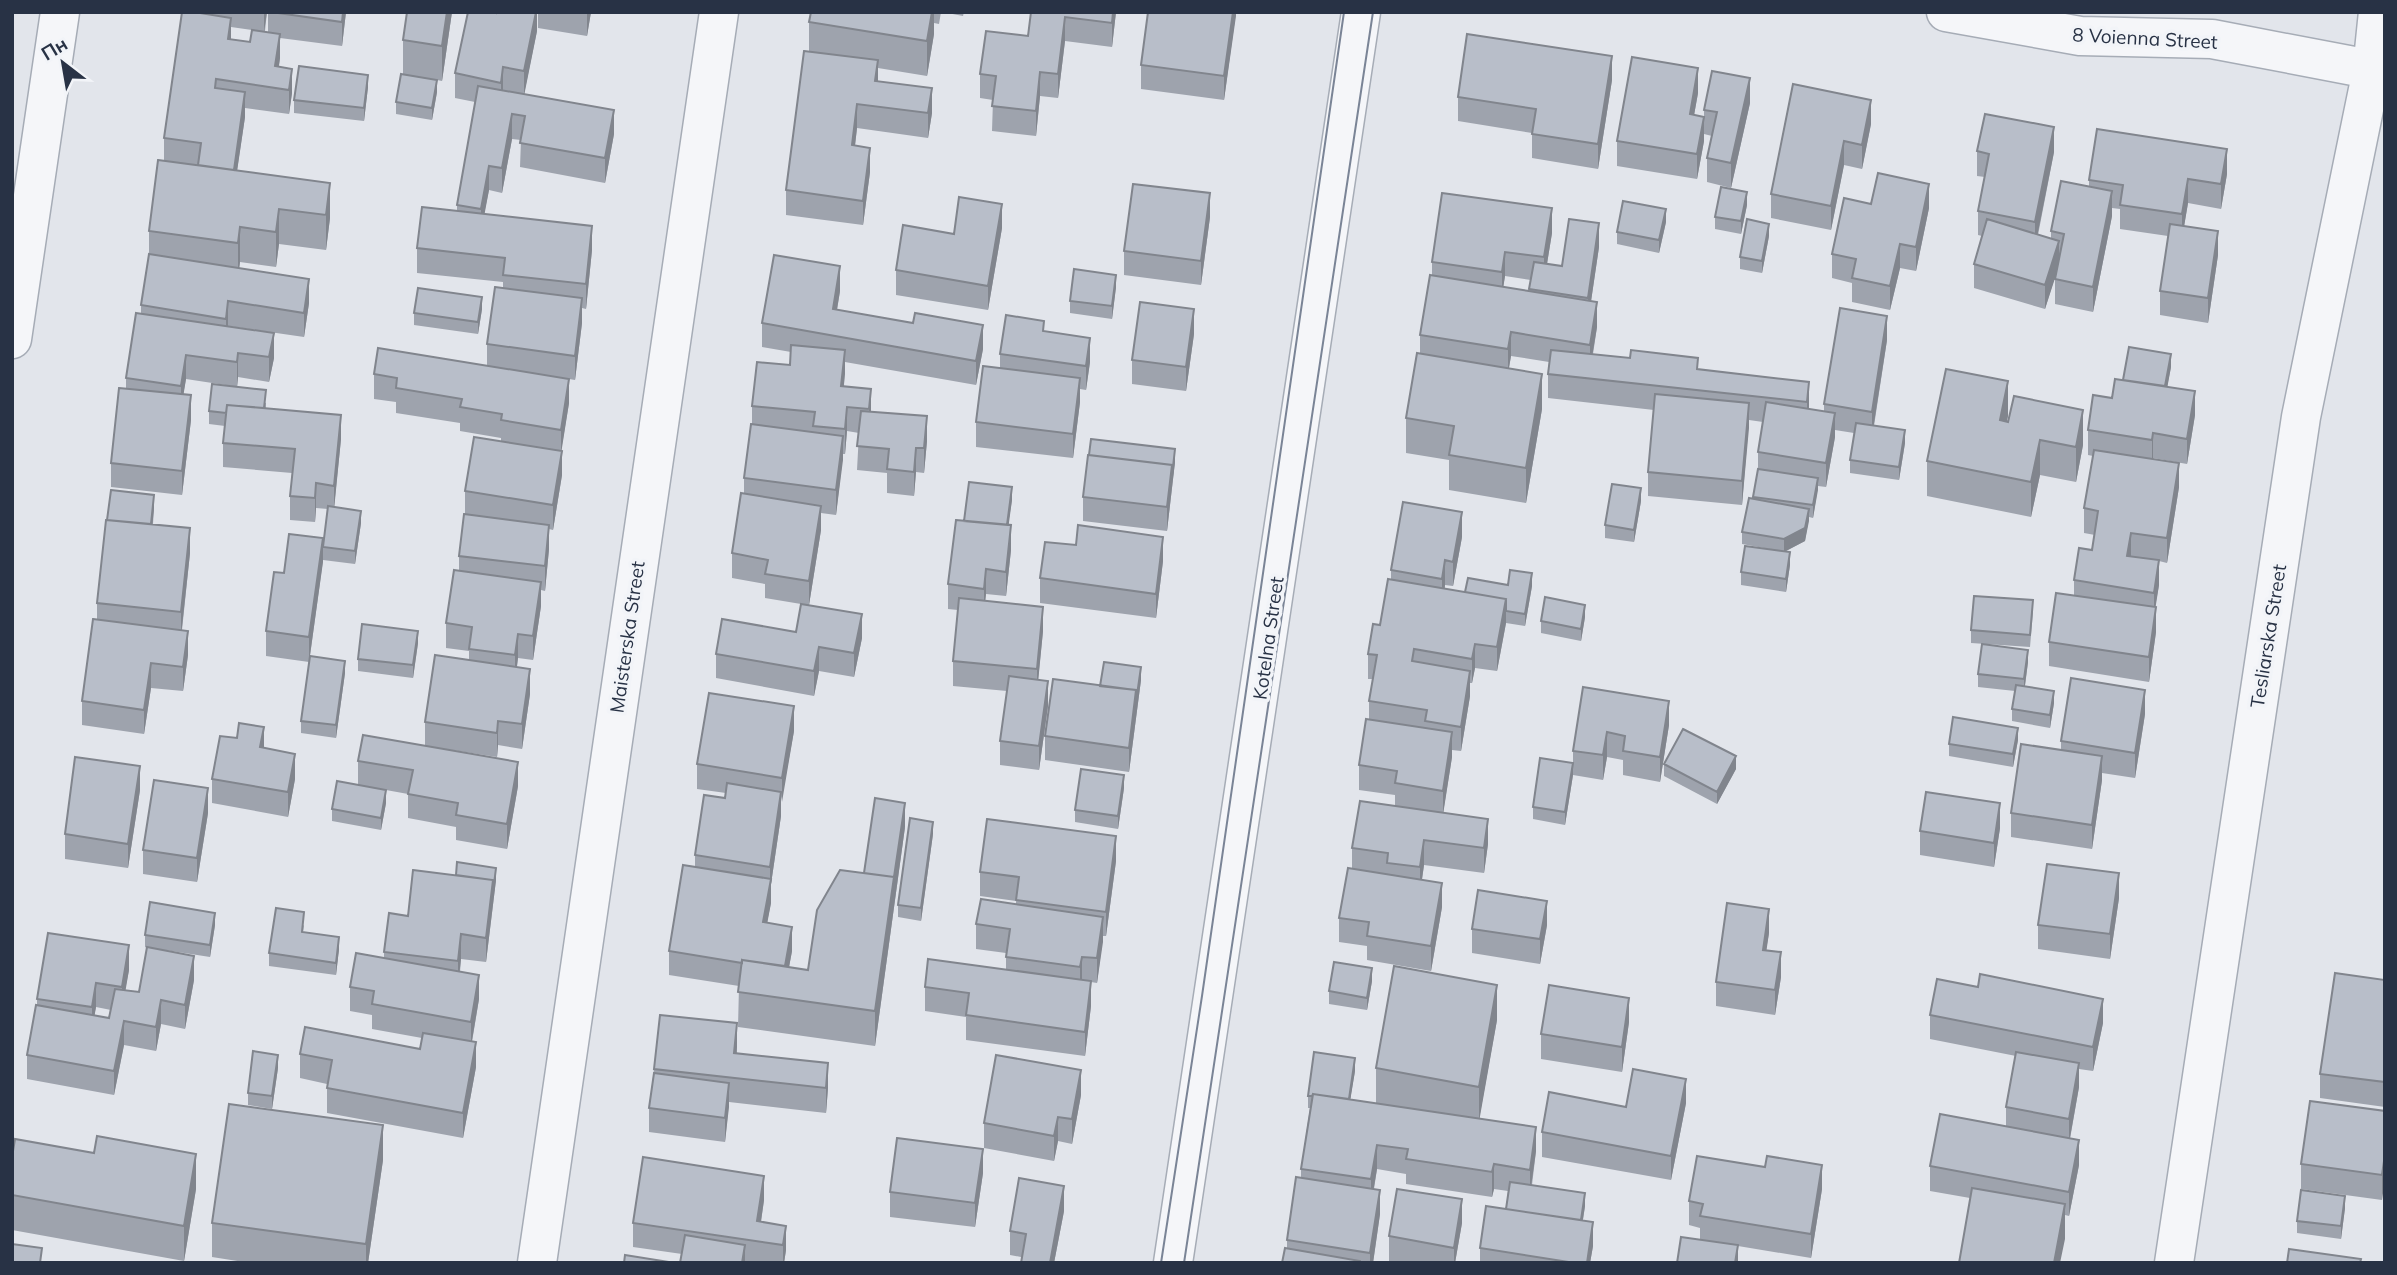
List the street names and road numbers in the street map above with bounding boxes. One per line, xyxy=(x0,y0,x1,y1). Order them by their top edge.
street label: 8 Voienna Street xyxy=(2072,22,2219,54)
street label: Maisterska Street xyxy=(604,559,650,715)
street label: Tesliarska Street xyxy=(2245,562,2291,710)
street label: Kotelna Street xyxy=(1247,575,1289,701)

